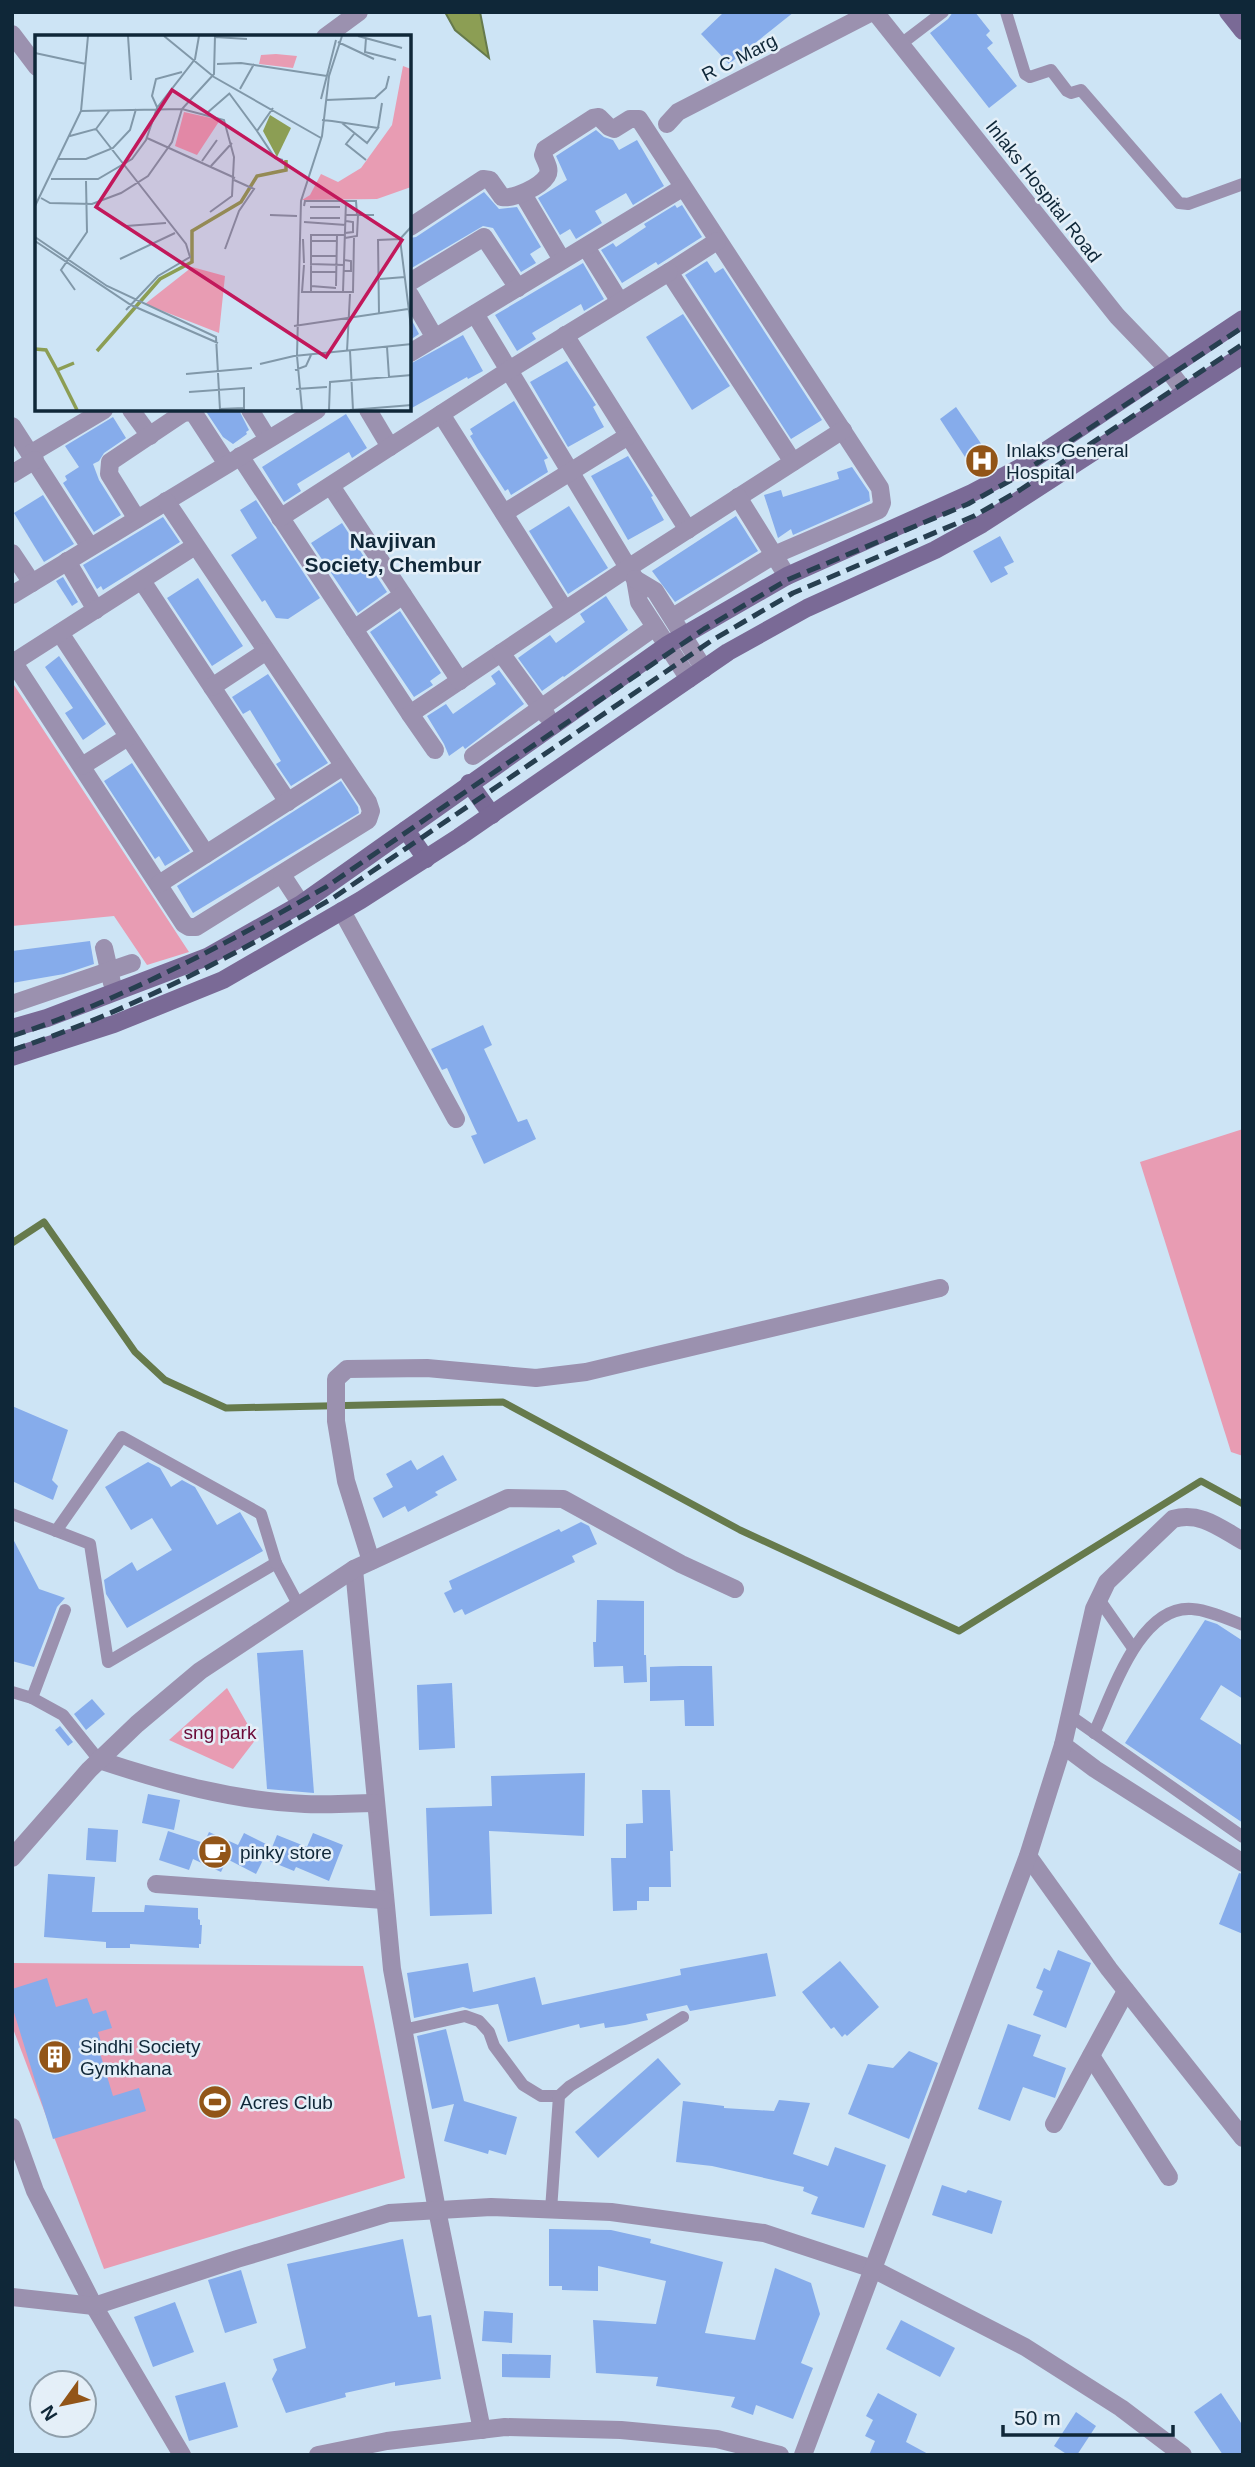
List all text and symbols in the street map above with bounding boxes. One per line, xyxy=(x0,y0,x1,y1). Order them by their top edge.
street label: R C Marg xyxy=(698,30,780,85)
inset map xyxy=(35,35,411,411)
street label: Inlaks Hospital Road xyxy=(982,116,1106,266)
place label: Inlaks General Hospital xyxy=(1006,440,1129,483)
hospital icon: Inlaks General Hospital xyxy=(963,442,1001,480)
district label: Navjivan Society, Chembur xyxy=(305,529,481,576)
park label: sng park xyxy=(184,1722,257,1743)
cafe icon: pinky store xyxy=(196,1833,234,1871)
place label: pinky store xyxy=(240,1842,332,1863)
place label: Sindhi Society Gymkhana xyxy=(80,2036,201,2079)
building icon: Sindhi Society Gymkhana xyxy=(36,2038,74,2076)
sports icon: Acres Club xyxy=(196,2083,234,2121)
place label: Acres Club xyxy=(240,2092,333,2113)
north arrow xyxy=(28,2369,98,2439)
scale bar xyxy=(1003,2394,1173,2438)
text: N xyxy=(37,2402,62,2424)
text: 50 m xyxy=(1014,2406,1061,2429)

